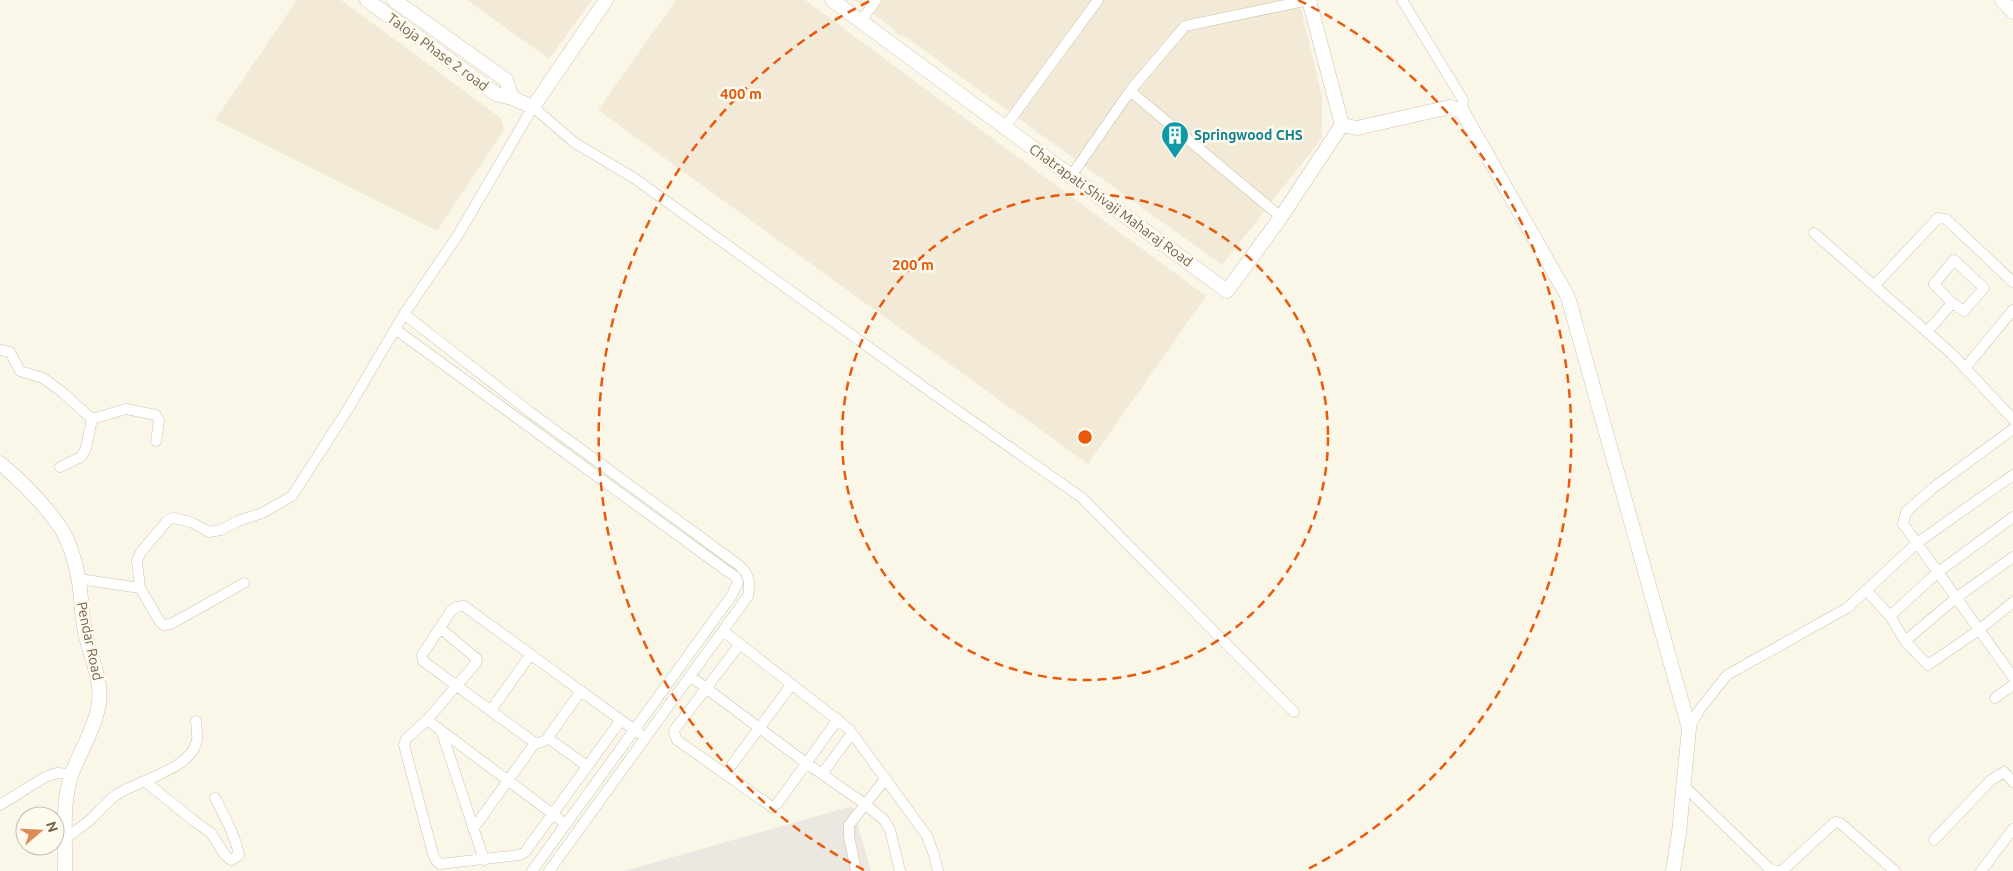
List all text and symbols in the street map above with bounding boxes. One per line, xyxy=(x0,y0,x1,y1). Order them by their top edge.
street label: Taloja Phase 2 road xyxy=(384,10,492,94)
text: 400 m xyxy=(720,85,762,102)
building icon: Springwood CHS xyxy=(1160,120,1190,159)
place label: Springwood CHS xyxy=(1194,127,1303,143)
street label: Chatrapati Shivaji Maharaj Road xyxy=(1026,140,1196,270)
text: 200 m xyxy=(892,256,934,273)
centre of rings xyxy=(1076,428,1094,446)
street label: Pendar Road xyxy=(74,600,106,682)
north arrow xyxy=(15,806,65,856)
text: N xyxy=(43,819,62,834)

